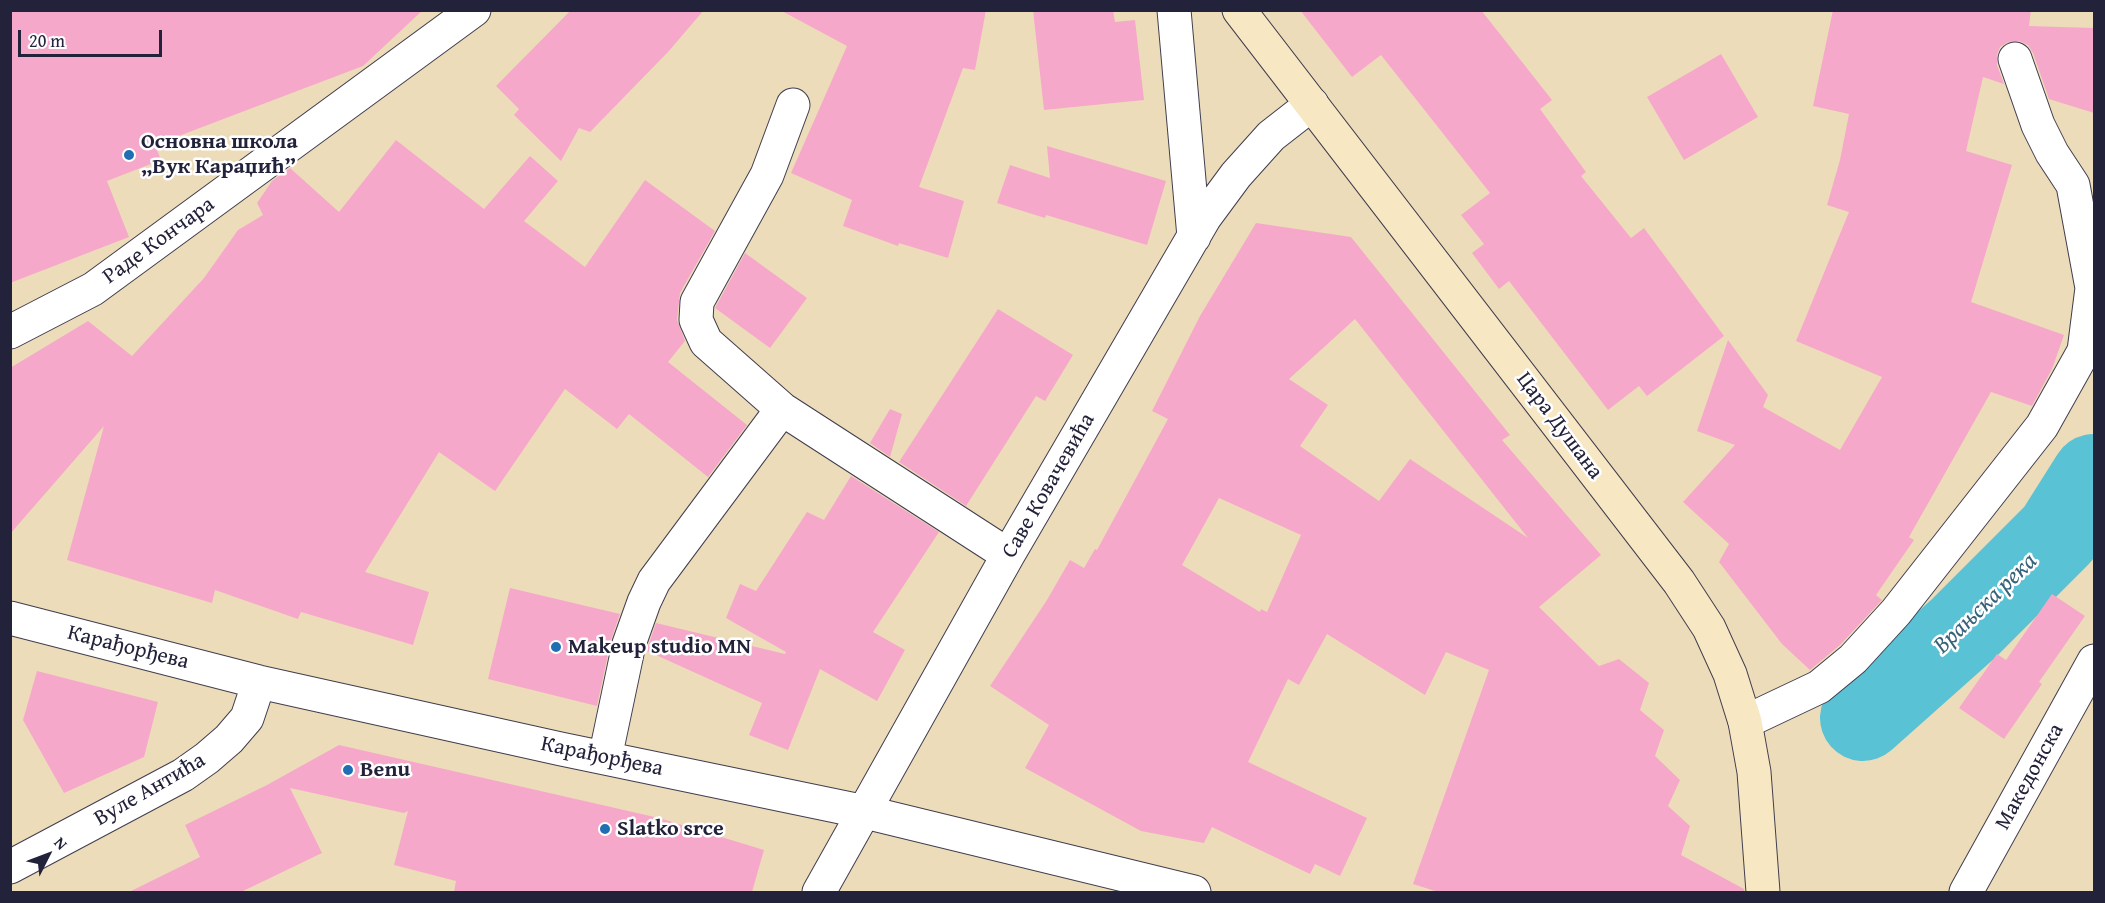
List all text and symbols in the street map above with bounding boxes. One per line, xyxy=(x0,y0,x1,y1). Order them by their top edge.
scale bar xyxy=(21,18,165,56)
text: 20 m xyxy=(29,27,65,54)
place label: Основна школа „Вук Караџић” xyxy=(141,129,298,180)
marker: Основна школа „Вук Караџић” xyxy=(122,148,136,162)
street label: Раде Кончара xyxy=(98,192,220,290)
street label: Цара Душана xyxy=(1510,367,1608,485)
street label: Саве Ковачевића xyxy=(997,409,1101,563)
water label: Врањска река xyxy=(1928,548,2044,660)
street label: Карађорђева xyxy=(65,620,191,676)
place label: Makeup studio MN xyxy=(568,634,751,660)
marker: Makeup studio MN xyxy=(549,640,563,654)
street label: Македонска xyxy=(1990,719,2070,835)
street label: Карађорђева xyxy=(539,731,665,783)
street label: Вуле Антића xyxy=(90,748,210,832)
place label: Benu xyxy=(360,757,410,783)
marker: Benu xyxy=(341,763,355,777)
place label: Slatko srce xyxy=(617,816,724,842)
marker: Slatko srce xyxy=(598,822,612,836)
north arrow xyxy=(18,825,78,885)
text: N xyxy=(49,831,74,855)

